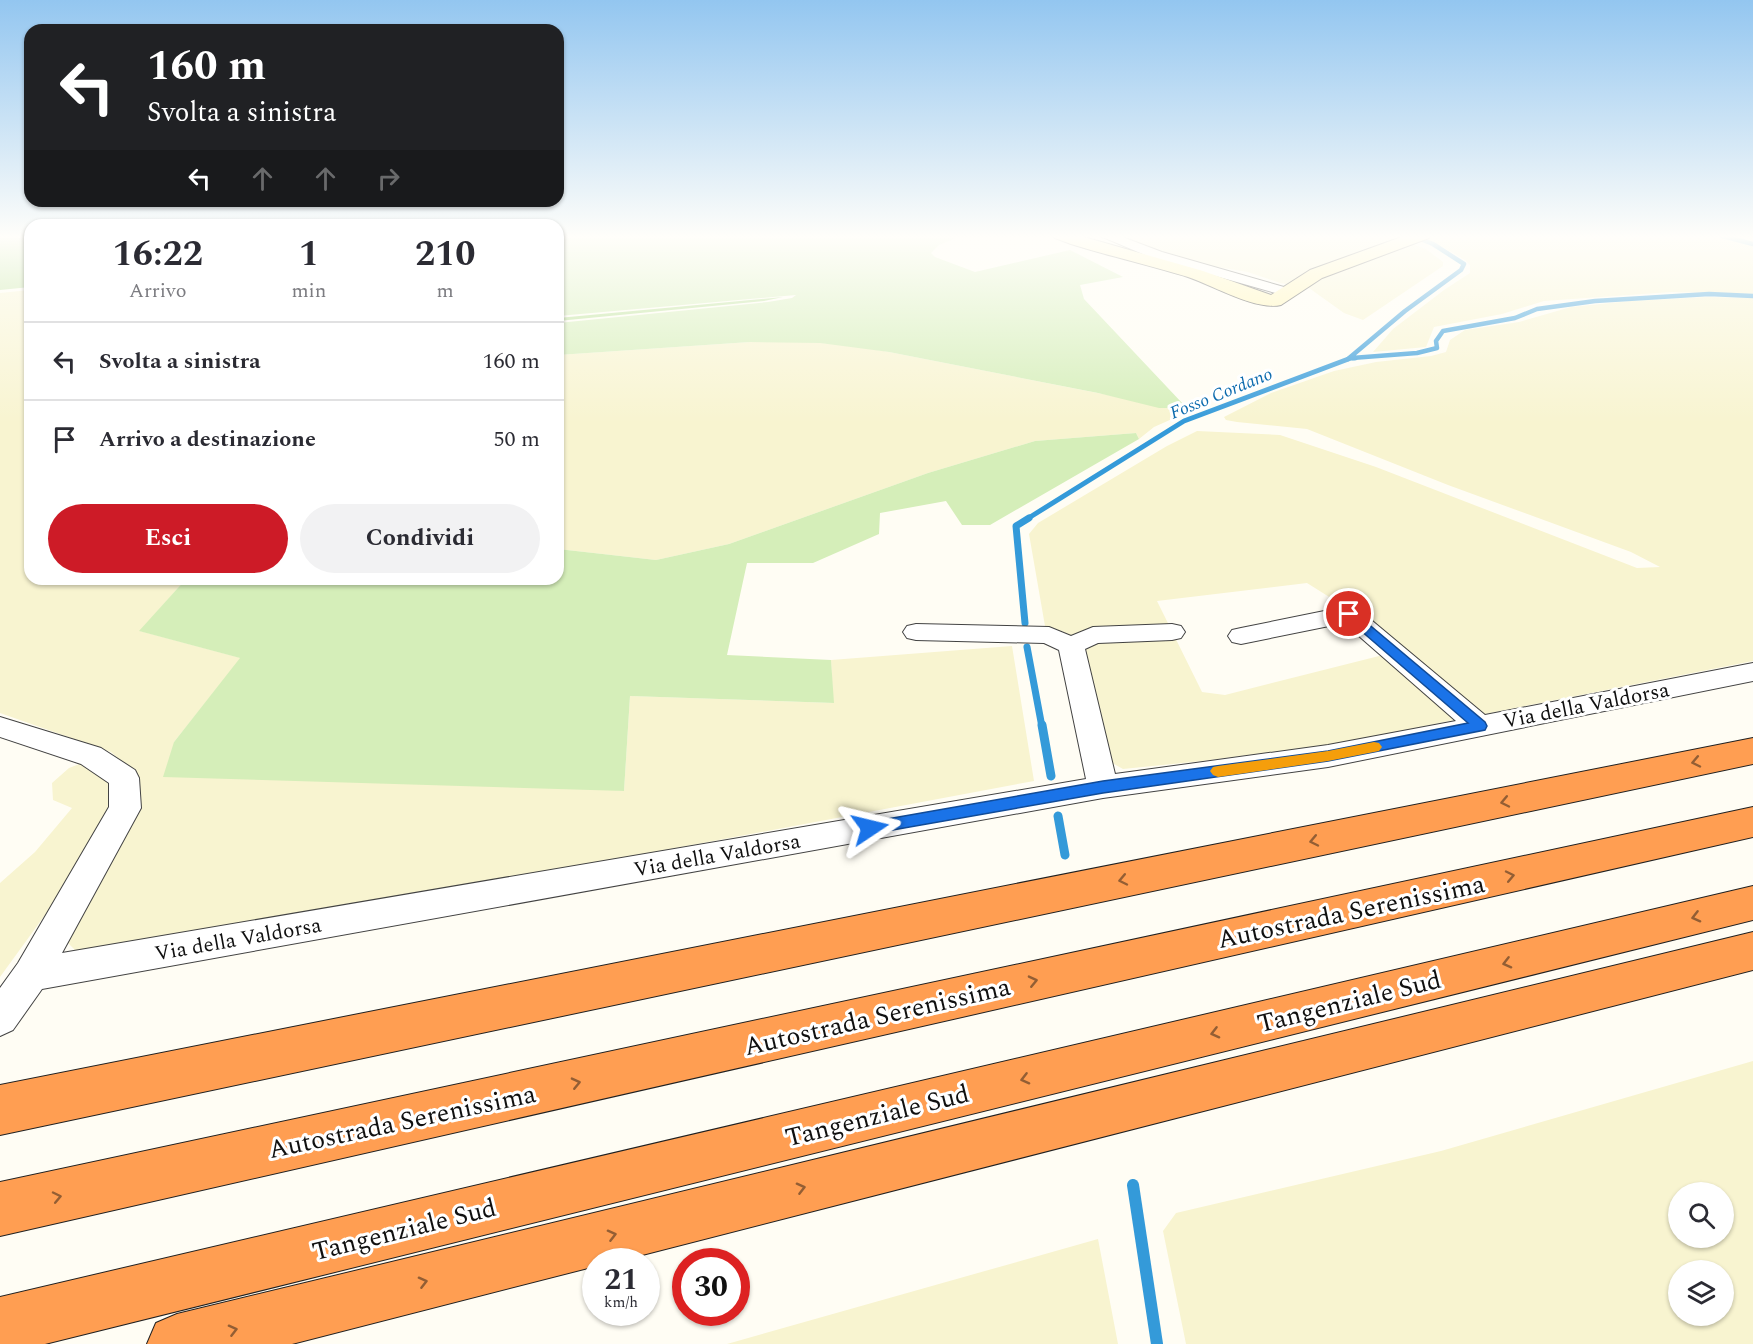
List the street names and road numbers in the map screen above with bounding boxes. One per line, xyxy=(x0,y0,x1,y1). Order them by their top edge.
street label: Via della Valdorsa xyxy=(1500,674,1673,738)
street label: Via della Valdorsa xyxy=(631,825,804,886)
street label: Autostrada Serenissima xyxy=(1214,864,1489,960)
street label: Via della Valdorsa xyxy=(152,909,325,970)
street label: Tangenziale Sud xyxy=(1253,960,1446,1044)
street label: Autostrada Serenissima xyxy=(740,967,1015,1067)
street label: Autostrada Serenissima xyxy=(265,1074,540,1170)
street label: Tangenziale Sud xyxy=(781,1074,974,1158)
street label: Tangenziale Sud xyxy=(308,1188,501,1272)

